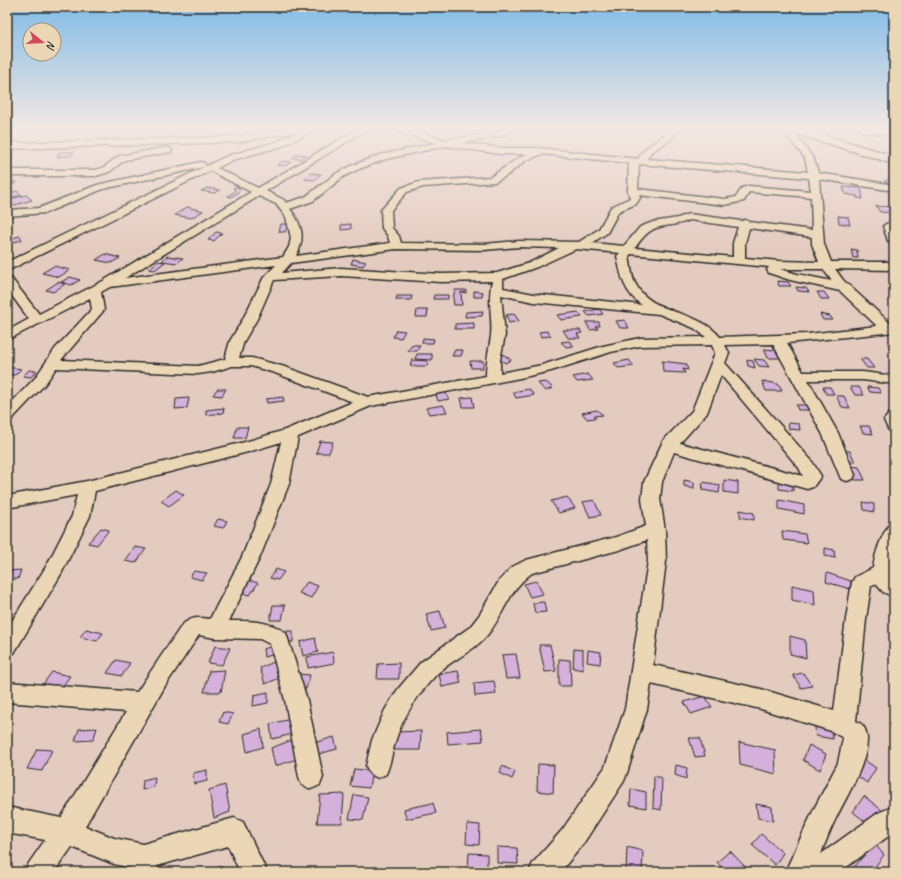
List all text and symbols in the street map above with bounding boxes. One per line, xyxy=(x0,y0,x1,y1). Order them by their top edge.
north arrow xyxy=(22,22,62,62)
text: N xyxy=(43,40,59,53)

